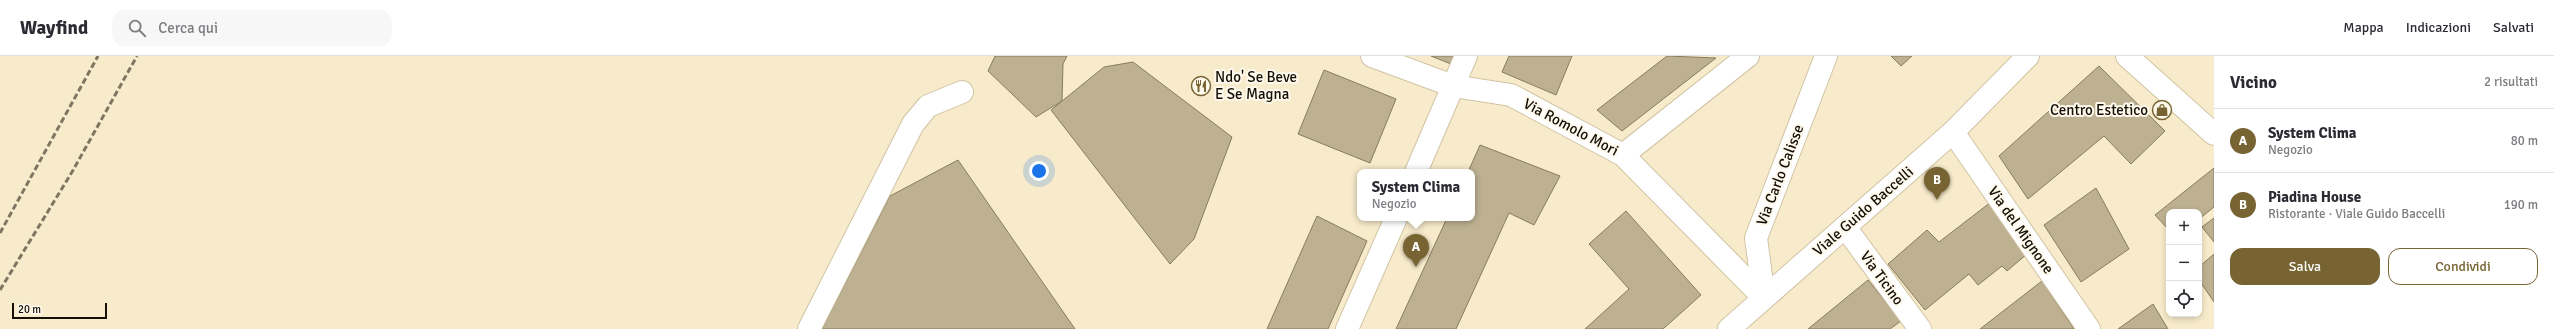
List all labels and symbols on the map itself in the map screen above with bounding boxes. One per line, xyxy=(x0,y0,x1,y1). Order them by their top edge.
place label: Ndo' Se Beve E Se Magna xyxy=(1215,68,1297,103)
restaurant icon: Ndo' Se Beve E Se Magna xyxy=(1190,75,1212,97)
street label: Via Romolo Mori xyxy=(1520,94,1622,160)
shop icon: Centro Estetico xyxy=(2151,99,2173,121)
place label: Centro Estetico xyxy=(2050,101,2148,119)
street label: Via Carlo Calisse xyxy=(1752,122,1808,228)
your location xyxy=(1029,161,1049,181)
street label: Viale Guido Baccelli xyxy=(1809,163,1917,259)
pin: B xyxy=(1924,167,1950,200)
street label: Via del Mignone xyxy=(1984,183,2058,277)
pin: A xyxy=(1403,234,1429,267)
street label: Via Ticino xyxy=(1856,248,1908,309)
scale bar xyxy=(12,301,107,320)

